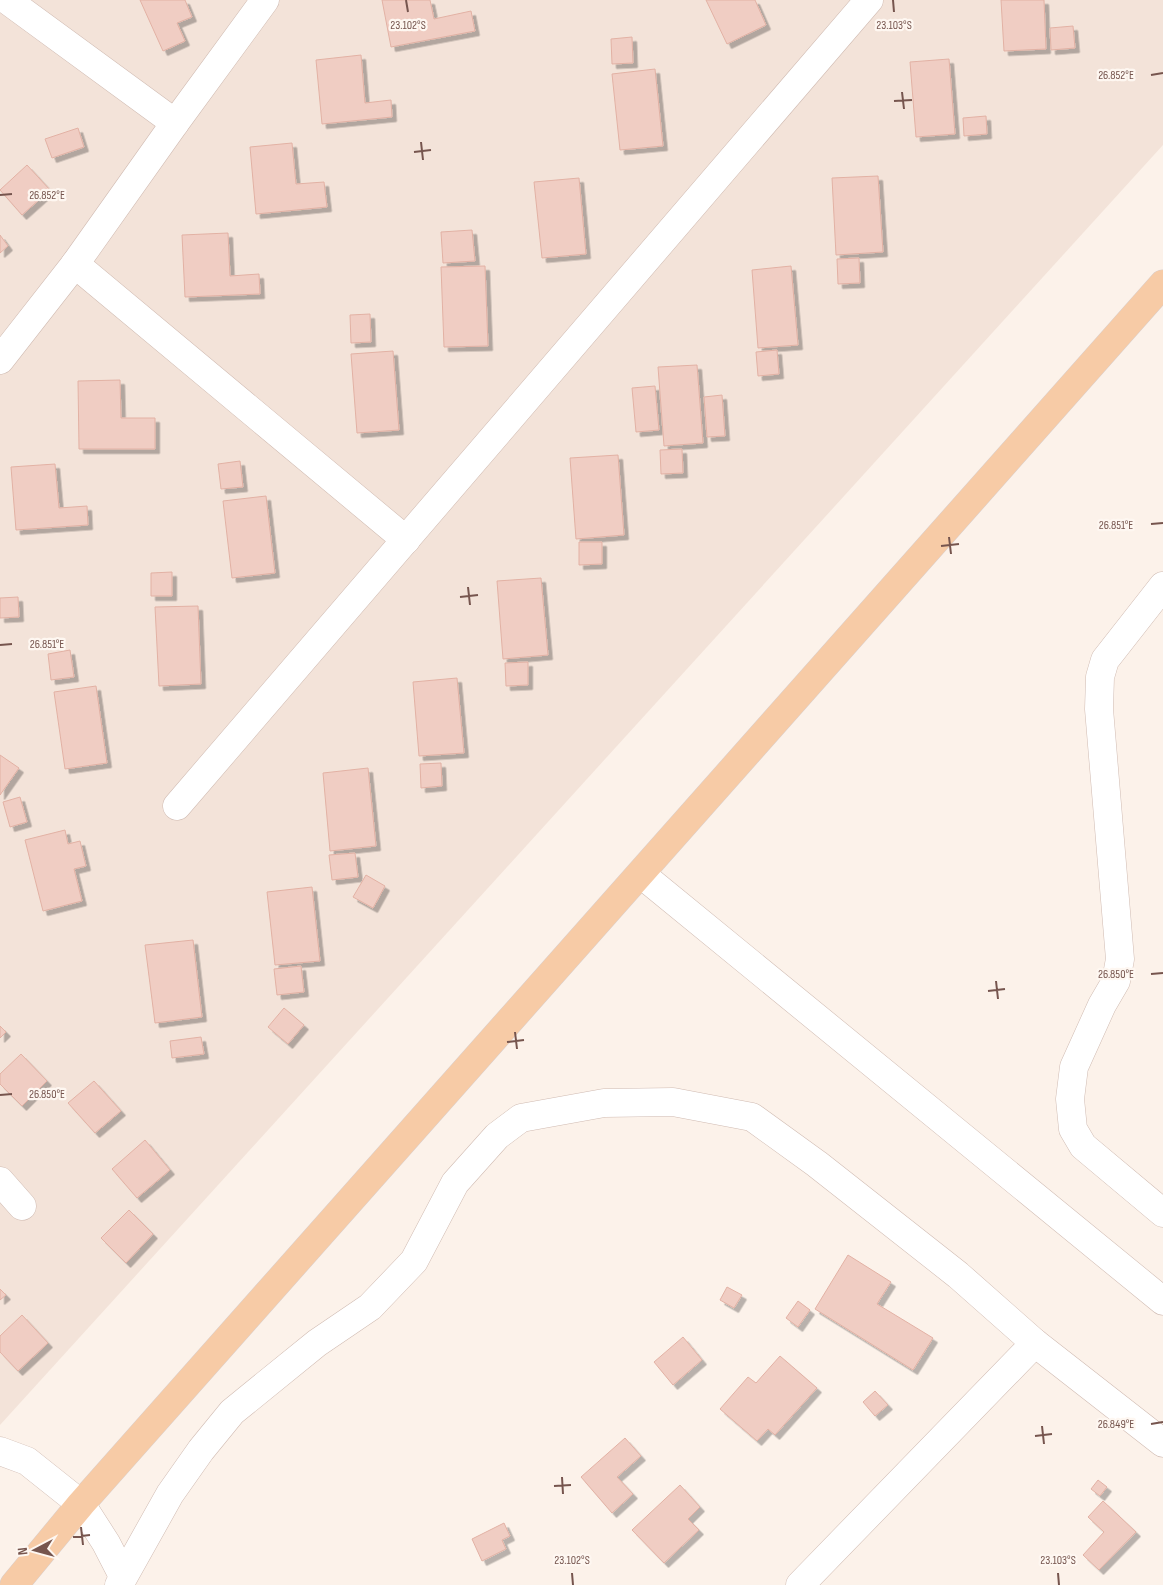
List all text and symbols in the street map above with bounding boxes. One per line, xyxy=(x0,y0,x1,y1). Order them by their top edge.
text: 23.102°S xyxy=(390,18,426,33)
text: 23.103°S xyxy=(876,18,912,33)
text: 26.852°E xyxy=(1098,68,1134,83)
text: 26.852°E xyxy=(29,188,65,203)
text: 26.851°E xyxy=(1099,518,1133,533)
text: 26.851°E xyxy=(30,637,64,652)
text: 26.850°E xyxy=(1098,967,1134,982)
text: 26.850°E xyxy=(29,1087,65,1102)
text: 26.849°E xyxy=(1098,1417,1134,1432)
north arrow xyxy=(10,1525,60,1575)
text: N xyxy=(14,1547,31,1556)
text: 23.102°S xyxy=(554,1553,590,1568)
text: 23.103°S xyxy=(1040,1553,1076,1568)

